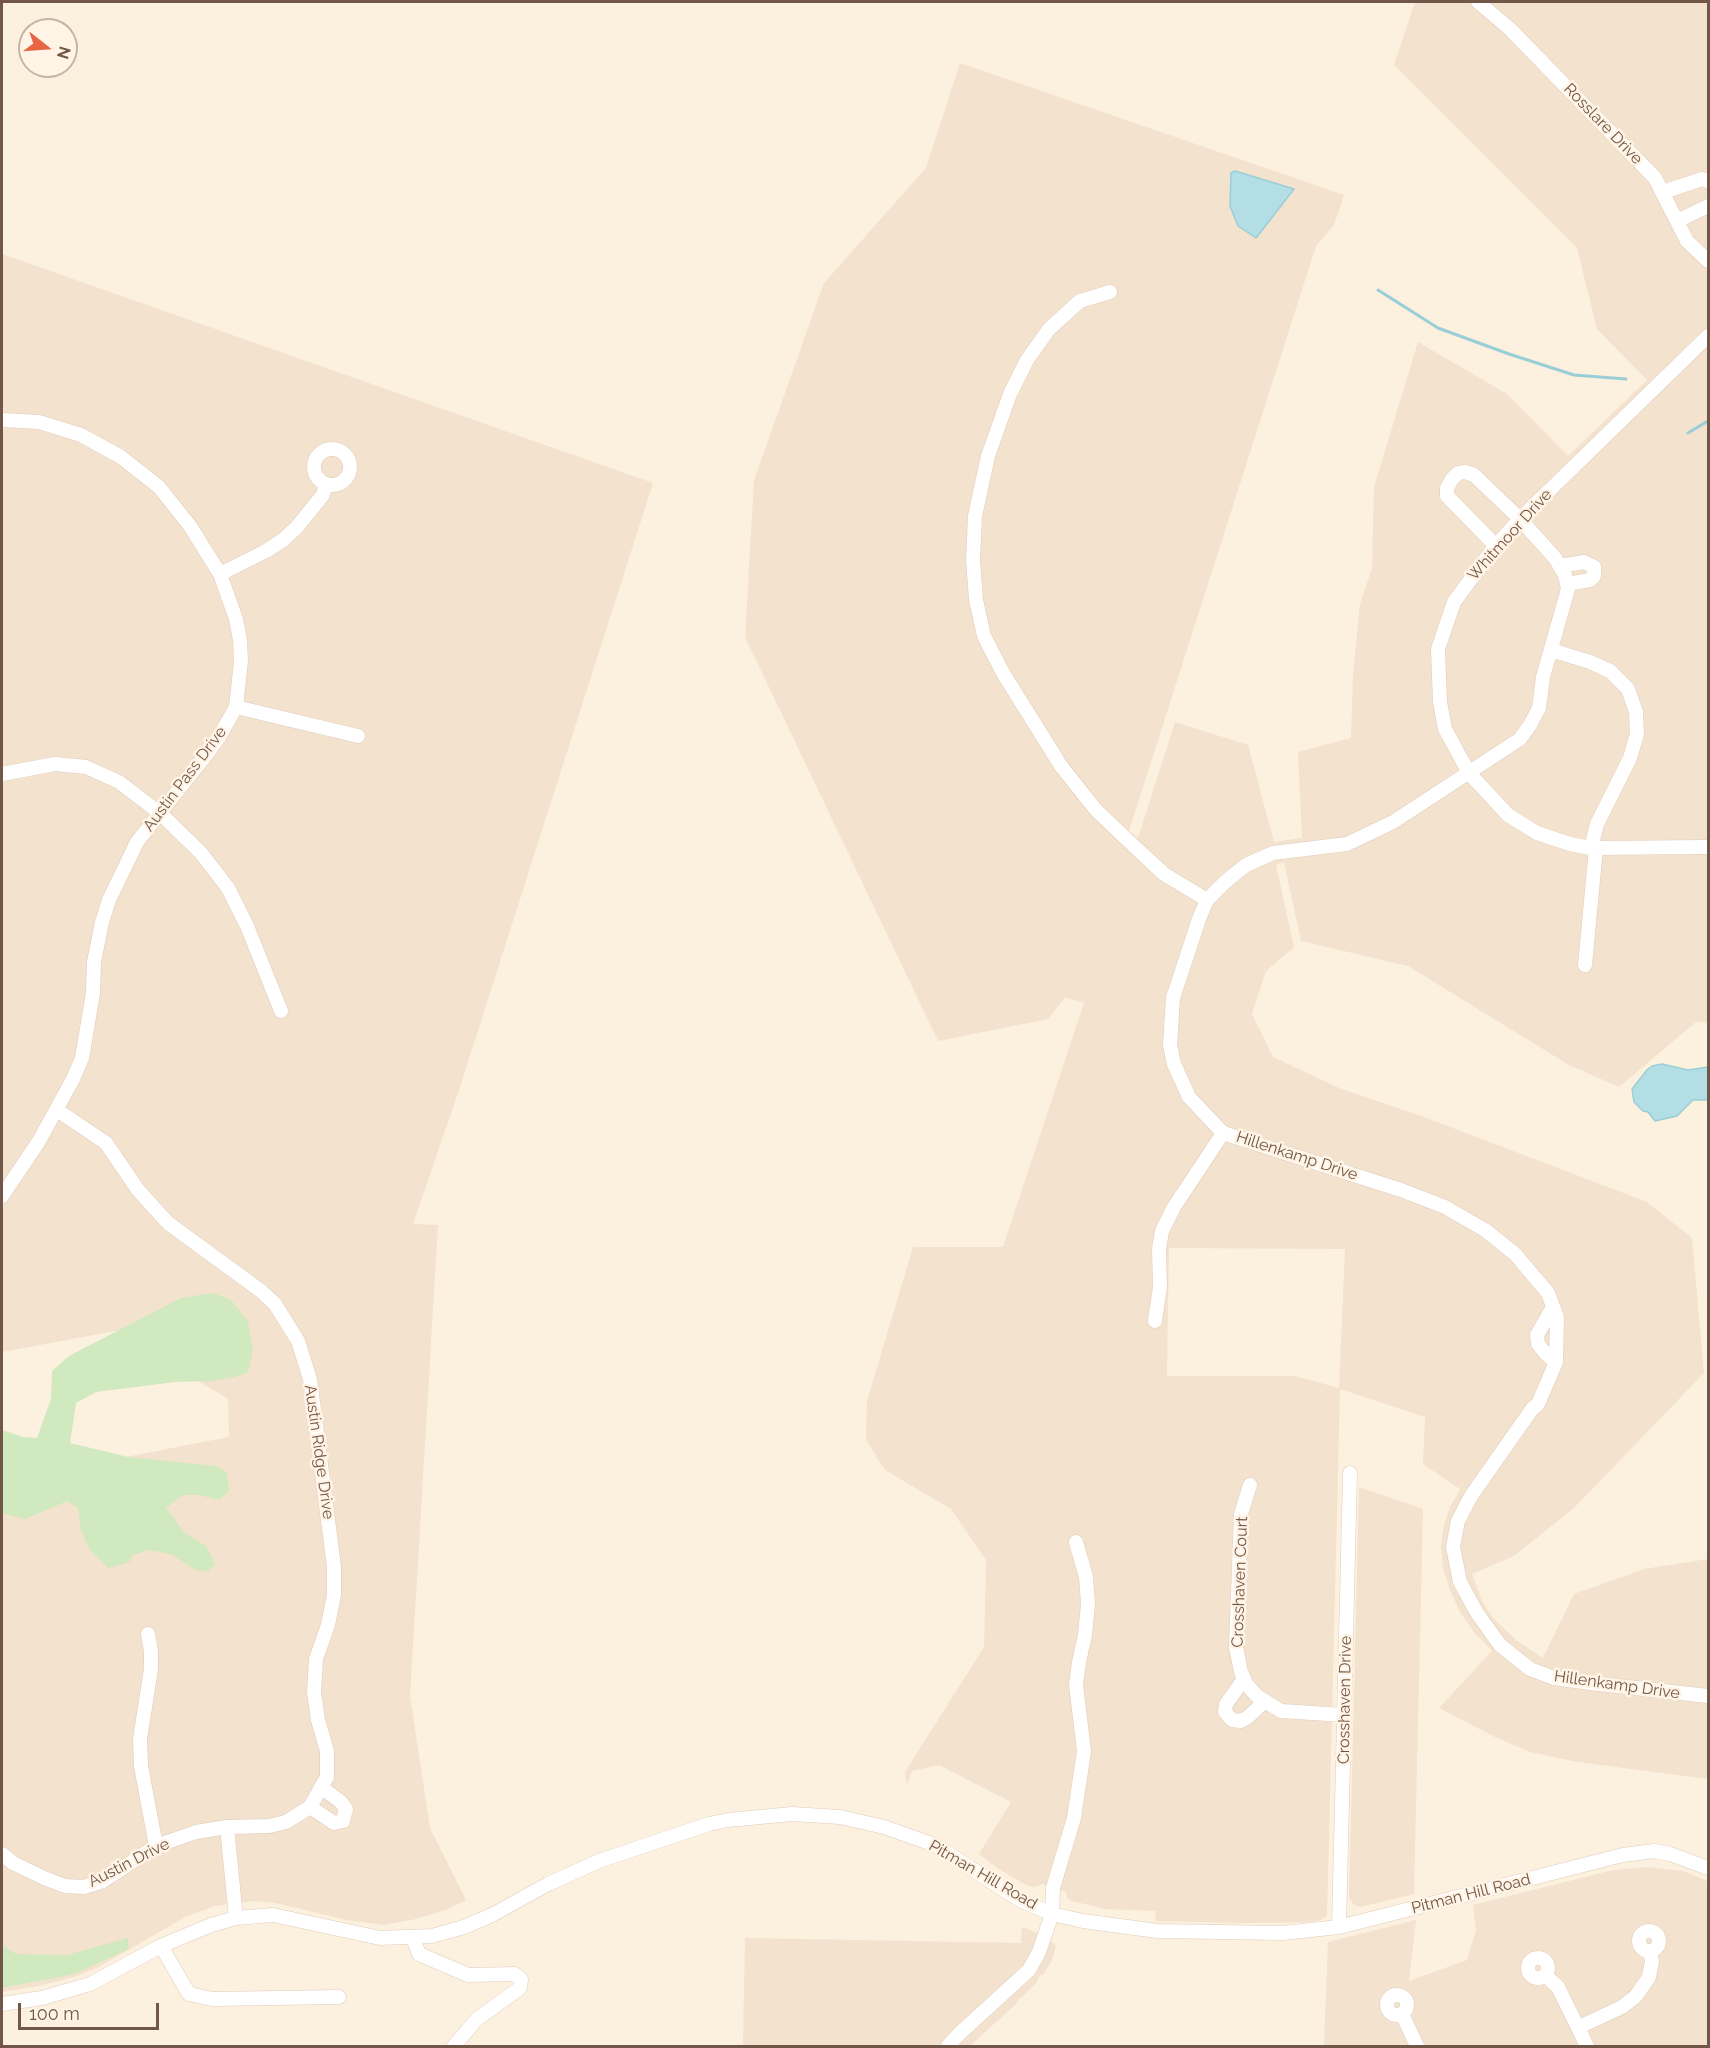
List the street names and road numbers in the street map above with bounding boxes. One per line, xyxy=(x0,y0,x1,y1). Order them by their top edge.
street label: Rosslare Drive xyxy=(1560,79,1646,169)
street label: Whitmoor Drive xyxy=(1464,485,1556,585)
street label: Austin Pass Drive xyxy=(139,723,231,835)
street label: Hillenkamp Drive xyxy=(1234,1127,1360,1185)
street label: Austin Ridge Drive xyxy=(300,1384,338,1520)
street label: Crosshaven Court xyxy=(1228,1516,1252,1648)
street label: Crosshaven Drive xyxy=(1334,1636,1356,1764)
street label: Hillenkamp Drive xyxy=(1553,1667,1681,1703)
street label: Austin Drive xyxy=(85,1834,173,1892)
street label: Pitman Hill Road xyxy=(925,1836,1041,1914)
street label: Pitman Hill Road xyxy=(1409,1870,1533,1918)

